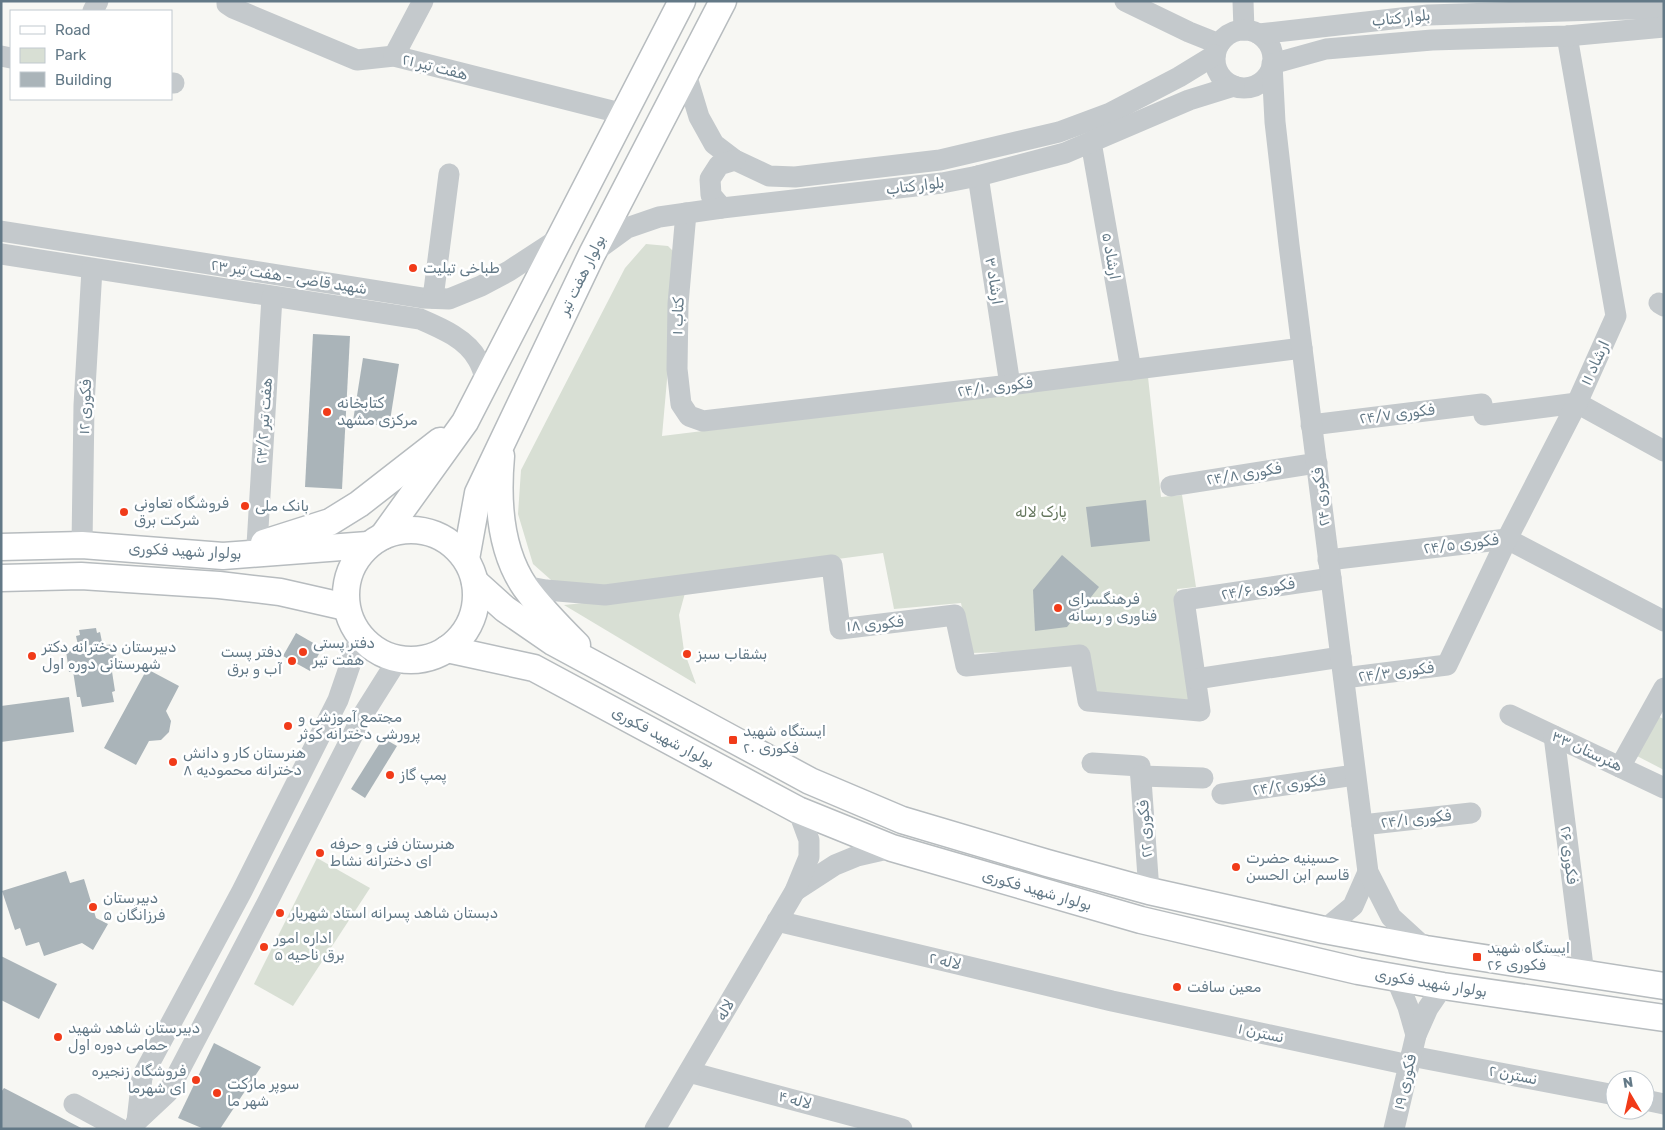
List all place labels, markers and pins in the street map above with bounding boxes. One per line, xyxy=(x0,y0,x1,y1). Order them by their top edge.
place label: طباخی تیلیت xyxy=(423,259,500,277)
marker: طباخی تیلیت xyxy=(407,262,419,274)
place label: کتابخانه مرکزی مشهد xyxy=(337,394,418,429)
marker: کتابخانه مرکزی مشهد xyxy=(321,406,333,418)
place label: فروشگاه تعاونی شرکت برق xyxy=(134,494,229,529)
place label: بانک ملی xyxy=(255,497,309,515)
marker: بانک ملی xyxy=(239,500,251,512)
marker: فروشگاه تعاونی شرکت برق xyxy=(118,506,130,518)
place label: فرهنگسرای فناوری و رسانه xyxy=(1068,590,1157,626)
marker: فرهنگسرای فناوری و رسانه xyxy=(1052,602,1064,614)
place label: دفتر پستی هفت تیر xyxy=(312,634,375,669)
place label: دبیرستان دخترانه دکتر شهرستانی دوره اول xyxy=(41,638,176,674)
place label: دفتر پست آب و برق xyxy=(221,643,283,679)
place label: بشقاب سبز xyxy=(696,645,767,663)
marker: دفتر پستی هفت تیر xyxy=(297,646,309,658)
marker: بشقاب سبز xyxy=(681,648,693,660)
marker: دبیرستان دخترانه دکتر شهرستانی دوره اول xyxy=(26,650,38,662)
marker: دفتر پست آب و برق xyxy=(286,655,298,667)
place label: مجتمع آموزشی و پرورشی دخترانه کوثر xyxy=(297,708,421,744)
marker: مجتمع آموزشی و پرورشی دخترانه کوثر xyxy=(282,720,294,732)
place label: ایستگاه شهید فکوری ۲۰ xyxy=(743,722,826,757)
marker: ایستگاه شهید فکوری ۲۰ xyxy=(727,734,739,746)
place label: هنرستان کار و دانش دخترانه محمودیه ۸ xyxy=(183,744,306,779)
marker: هنرستان کار و دانش دخترانه محمودیه ۸ xyxy=(167,756,179,768)
place label: پمپ گاز xyxy=(399,766,447,785)
marker: پمپ گاز xyxy=(384,769,396,781)
place label: هنرستان فنی و حرفه ای دخترانه نشاط xyxy=(330,835,455,870)
marker: هنرستان فنی و حرفه ای دخترانه نشاط xyxy=(314,847,326,859)
place label: حسینیه حضرت قاسم ابن الحسن xyxy=(1246,849,1349,885)
marker: حسینیه حضرت قاسم ابن الحسن xyxy=(1230,861,1242,873)
place label: دبیرستان فرزانگان ۵ xyxy=(103,889,165,924)
marker: دبیرستان فرزانگان ۵ xyxy=(87,901,99,913)
place label: دبستان شاهد پسرانه استاد شهریار xyxy=(289,904,498,923)
marker: دبستان شاهد پسرانه استاد شهریار xyxy=(274,907,286,919)
place label: اداره امور برق ناحیه ۵ xyxy=(273,929,345,964)
place label: ایستگاه شهید فکوری ۲۶ xyxy=(1487,939,1570,974)
marker: اداره امور برق ناحیه ۵ xyxy=(258,941,270,953)
marker: ایستگاه شهید فکوری ۲۶ xyxy=(1471,951,1483,963)
place label: معین سافت xyxy=(1187,978,1261,996)
marker: معین سافت xyxy=(1171,981,1183,993)
place label: دبیرستان شاهد شهید حمامی دوره اول xyxy=(68,1019,200,1055)
marker: دبیرستان شاهد شهید حمامی دوره اول xyxy=(52,1031,64,1043)
place label: فروشگاه زنجیره ای شهرما xyxy=(91,1062,186,1097)
marker: فروشگاه زنجیره ای شهرما xyxy=(190,1074,202,1086)
place label: سوپر مارکت شهر ما xyxy=(227,1075,299,1110)
marker: سوپر مارکت شهر ما xyxy=(211,1087,223,1099)

